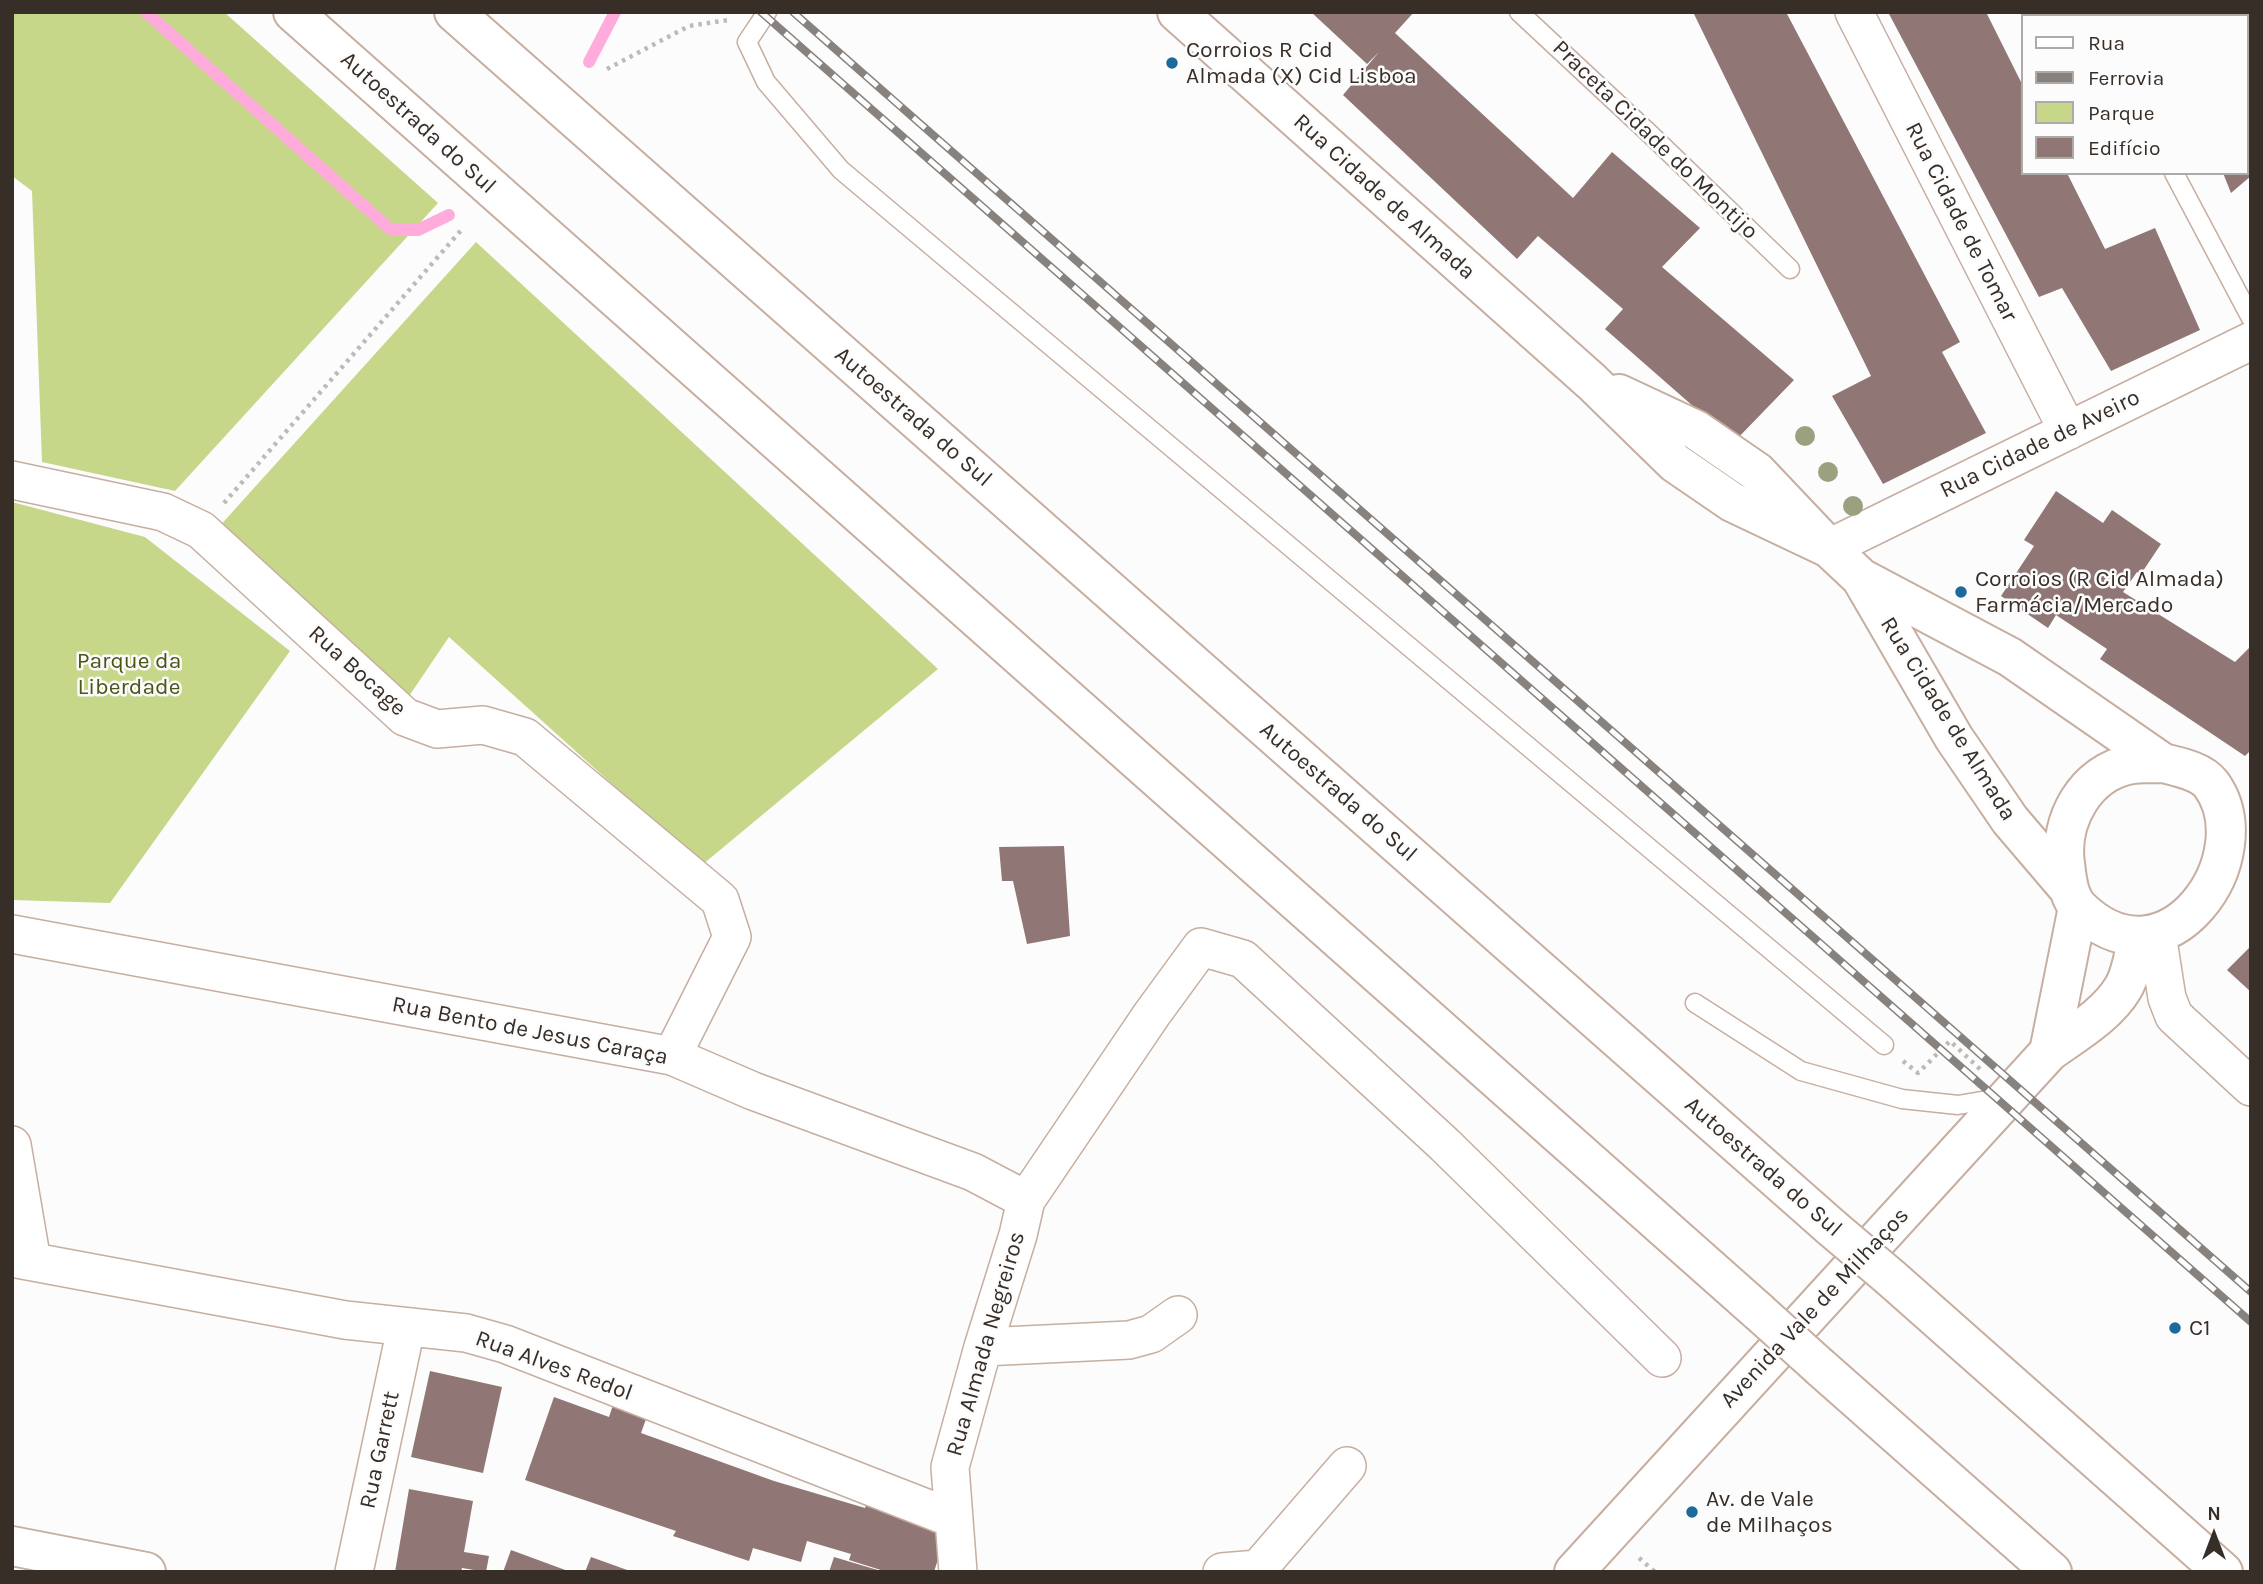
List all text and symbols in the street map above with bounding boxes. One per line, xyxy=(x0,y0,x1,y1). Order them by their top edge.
legend xyxy=(2022,14,2249,175)
text: Rua xyxy=(2088,31,2125,55)
street label: Praceta Cidade do Montijo xyxy=(1546,34,1764,246)
place label: Corroios R Cid Almada (X) Cid Lisboa xyxy=(1186,36,1417,90)
street label: Autoestrada do Sul xyxy=(335,46,501,200)
marker: Corroios R Cid Almada (X) Cid Lisboa xyxy=(1164,55,1180,71)
text: Ferrovia xyxy=(2088,66,2164,90)
text: Parque xyxy=(2088,101,2155,125)
street label: Rua Cidade de Almada xyxy=(1287,108,1481,286)
street label: Rua Cidade de Tomar xyxy=(1899,118,2023,326)
text: Edifício xyxy=(2088,136,2161,160)
street label: Autoestrada do Sul xyxy=(829,341,997,493)
street label: Rua Cidade de Aveiro xyxy=(1936,384,2144,504)
place label: Corroios (R Cid Almada) Farmácia/Mercado xyxy=(1975,565,2224,619)
marker: Corroios (R Cid Almada) Farmácia/Mercado xyxy=(1953,584,1969,600)
street label: Rua Cidade de Almada xyxy=(1874,612,2022,826)
street label: Rua Bocage xyxy=(302,620,412,722)
park label: Parque da Liberdade xyxy=(77,647,181,701)
street label: Autoestrada do Sul xyxy=(1254,716,1422,868)
street label: Rua Bento de Jesus Caraça xyxy=(390,991,670,1071)
street label: Autoestrada do Sul xyxy=(1679,1091,1847,1243)
street label: Avenida Vale de Milhaços xyxy=(1715,1202,1915,1414)
street label: Rua Almada Negreiros xyxy=(941,1229,1031,1459)
place label: C1 xyxy=(2189,1314,2211,1342)
marker: C1 xyxy=(2167,1320,2183,1336)
street label: Rua Alves Redol xyxy=(472,1325,636,1407)
street label: Rua Garrett xyxy=(354,1389,406,1511)
place label: Av. de Vale de Milhaços xyxy=(1706,1485,1833,1539)
north arrow xyxy=(2179,1500,2249,1570)
text: N xyxy=(2207,1503,2221,1525)
marker: Av. de Vale de Milhaços xyxy=(1684,1504,1700,1520)

